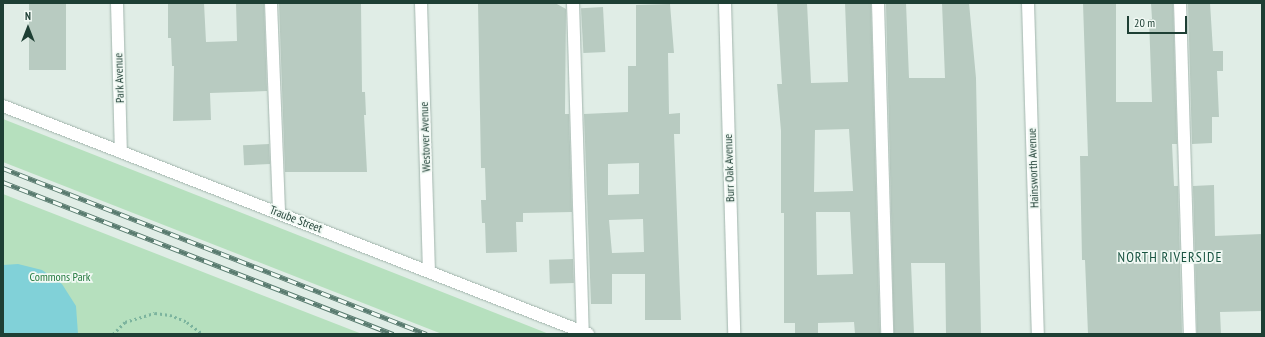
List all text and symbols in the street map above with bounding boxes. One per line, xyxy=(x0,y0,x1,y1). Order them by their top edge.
north arrow xyxy=(8,8,48,48)
scale bar xyxy=(1129,8,1189,34)
text: N xyxy=(25,9,31,23)
text: 20 m xyxy=(1134,15,1155,30)
street label: Park Avenue xyxy=(111,52,127,104)
street label: Westover Avenue xyxy=(417,101,433,173)
street label: Hainsworth Avenue xyxy=(1024,128,1042,208)
street label: Burr Oak Avenue xyxy=(721,133,737,203)
street label: Traube Street xyxy=(268,202,324,236)
district label: NORTH RIVERSIDE xyxy=(1118,249,1222,265)
park label: Commons Park xyxy=(30,270,90,284)

